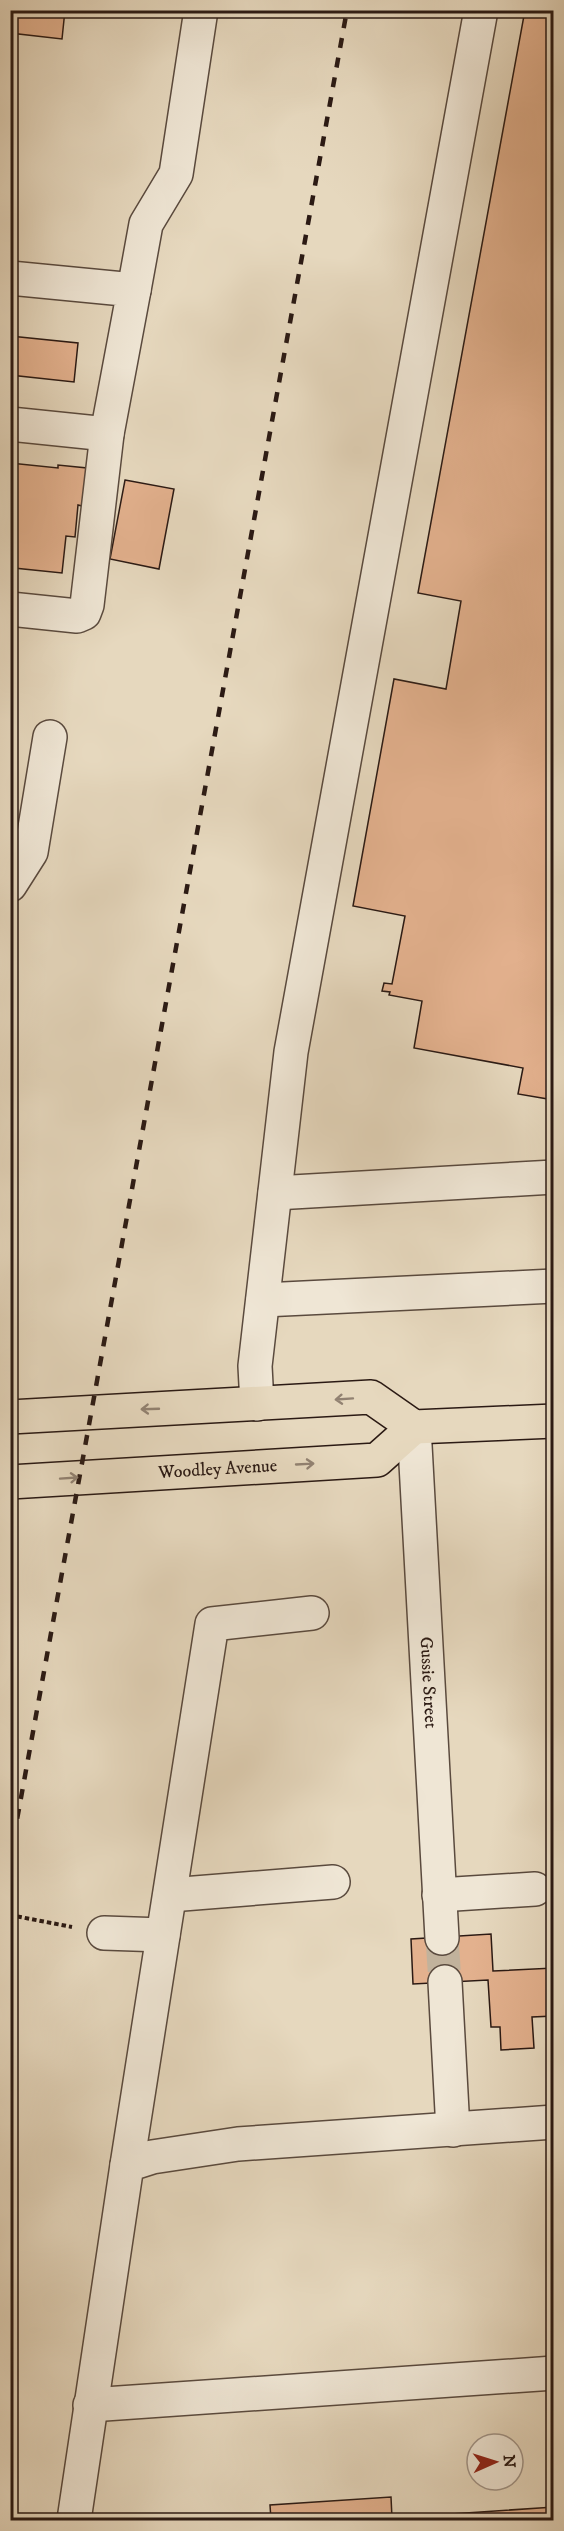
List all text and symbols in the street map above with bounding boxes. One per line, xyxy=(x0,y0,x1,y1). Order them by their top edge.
one-way arrow xyxy=(335,1393,355,1404)
one-way arrow xyxy=(140,1403,160,1414)
street label: Woodley Avenue xyxy=(156,1455,278,1484)
one-way arrow xyxy=(295,1458,315,1469)
one-way arrow xyxy=(58,1472,78,1483)
street label: Gussie Street xyxy=(415,1636,442,1729)
north arrow xyxy=(465,2432,525,2492)
text: N xyxy=(499,2454,519,2468)

